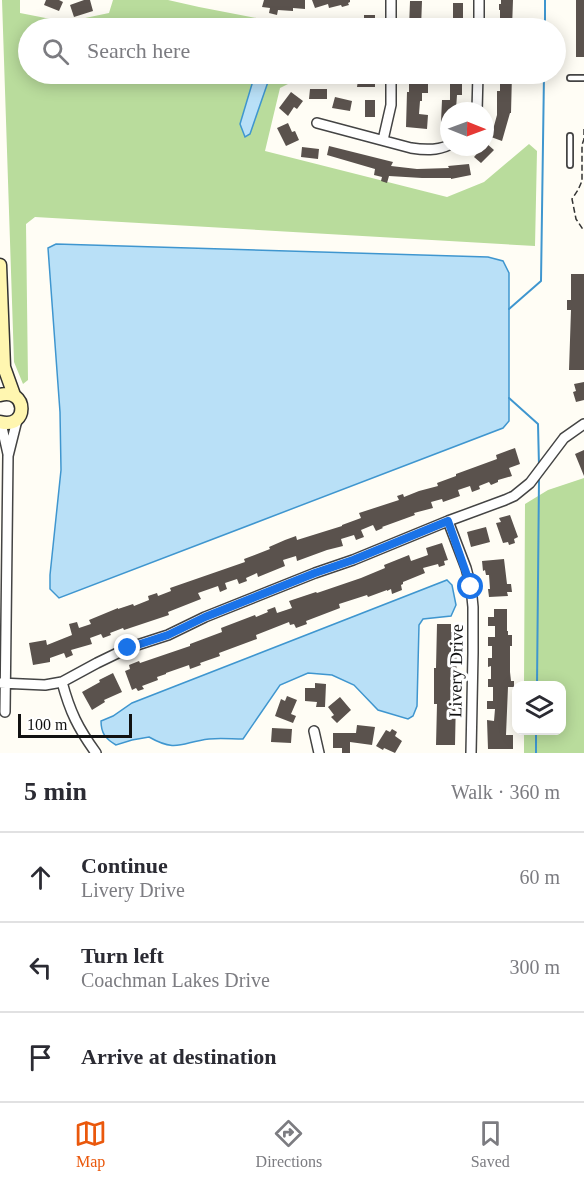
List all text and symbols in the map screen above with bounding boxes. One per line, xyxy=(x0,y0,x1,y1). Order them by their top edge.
search box xyxy=(18,18,566,84)
icon: search xyxy=(39,35,72,68)
text: Search here xyxy=(87,38,190,63)
north arrow xyxy=(440,102,494,156)
route start xyxy=(457,573,483,599)
street label: Livery Drive xyxy=(445,624,467,718)
route end xyxy=(114,634,140,660)
map controls xyxy=(512,681,566,735)
button: layers xyxy=(512,681,566,735)
scale bar xyxy=(18,711,132,738)
text: 100 m xyxy=(27,716,67,733)
text: 5 min xyxy=(24,777,87,806)
text: Walk · 360 m xyxy=(451,781,560,803)
text: Continue xyxy=(81,853,168,878)
icon: ahead xyxy=(24,861,57,894)
text: 60 m xyxy=(519,866,560,888)
text: Livery Drive xyxy=(81,879,185,901)
text: Turn left xyxy=(81,943,164,968)
icon: left xyxy=(24,951,57,984)
text: 300 m xyxy=(509,956,560,978)
text: Coachman Lakes Drive xyxy=(81,969,270,991)
icon: arrive xyxy=(24,1041,57,1074)
text: Arrive at destination xyxy=(81,1044,277,1069)
tab: Map xyxy=(74,1117,107,1171)
tab: Directions xyxy=(256,1117,322,1171)
tab: Saved xyxy=(471,1117,510,1171)

